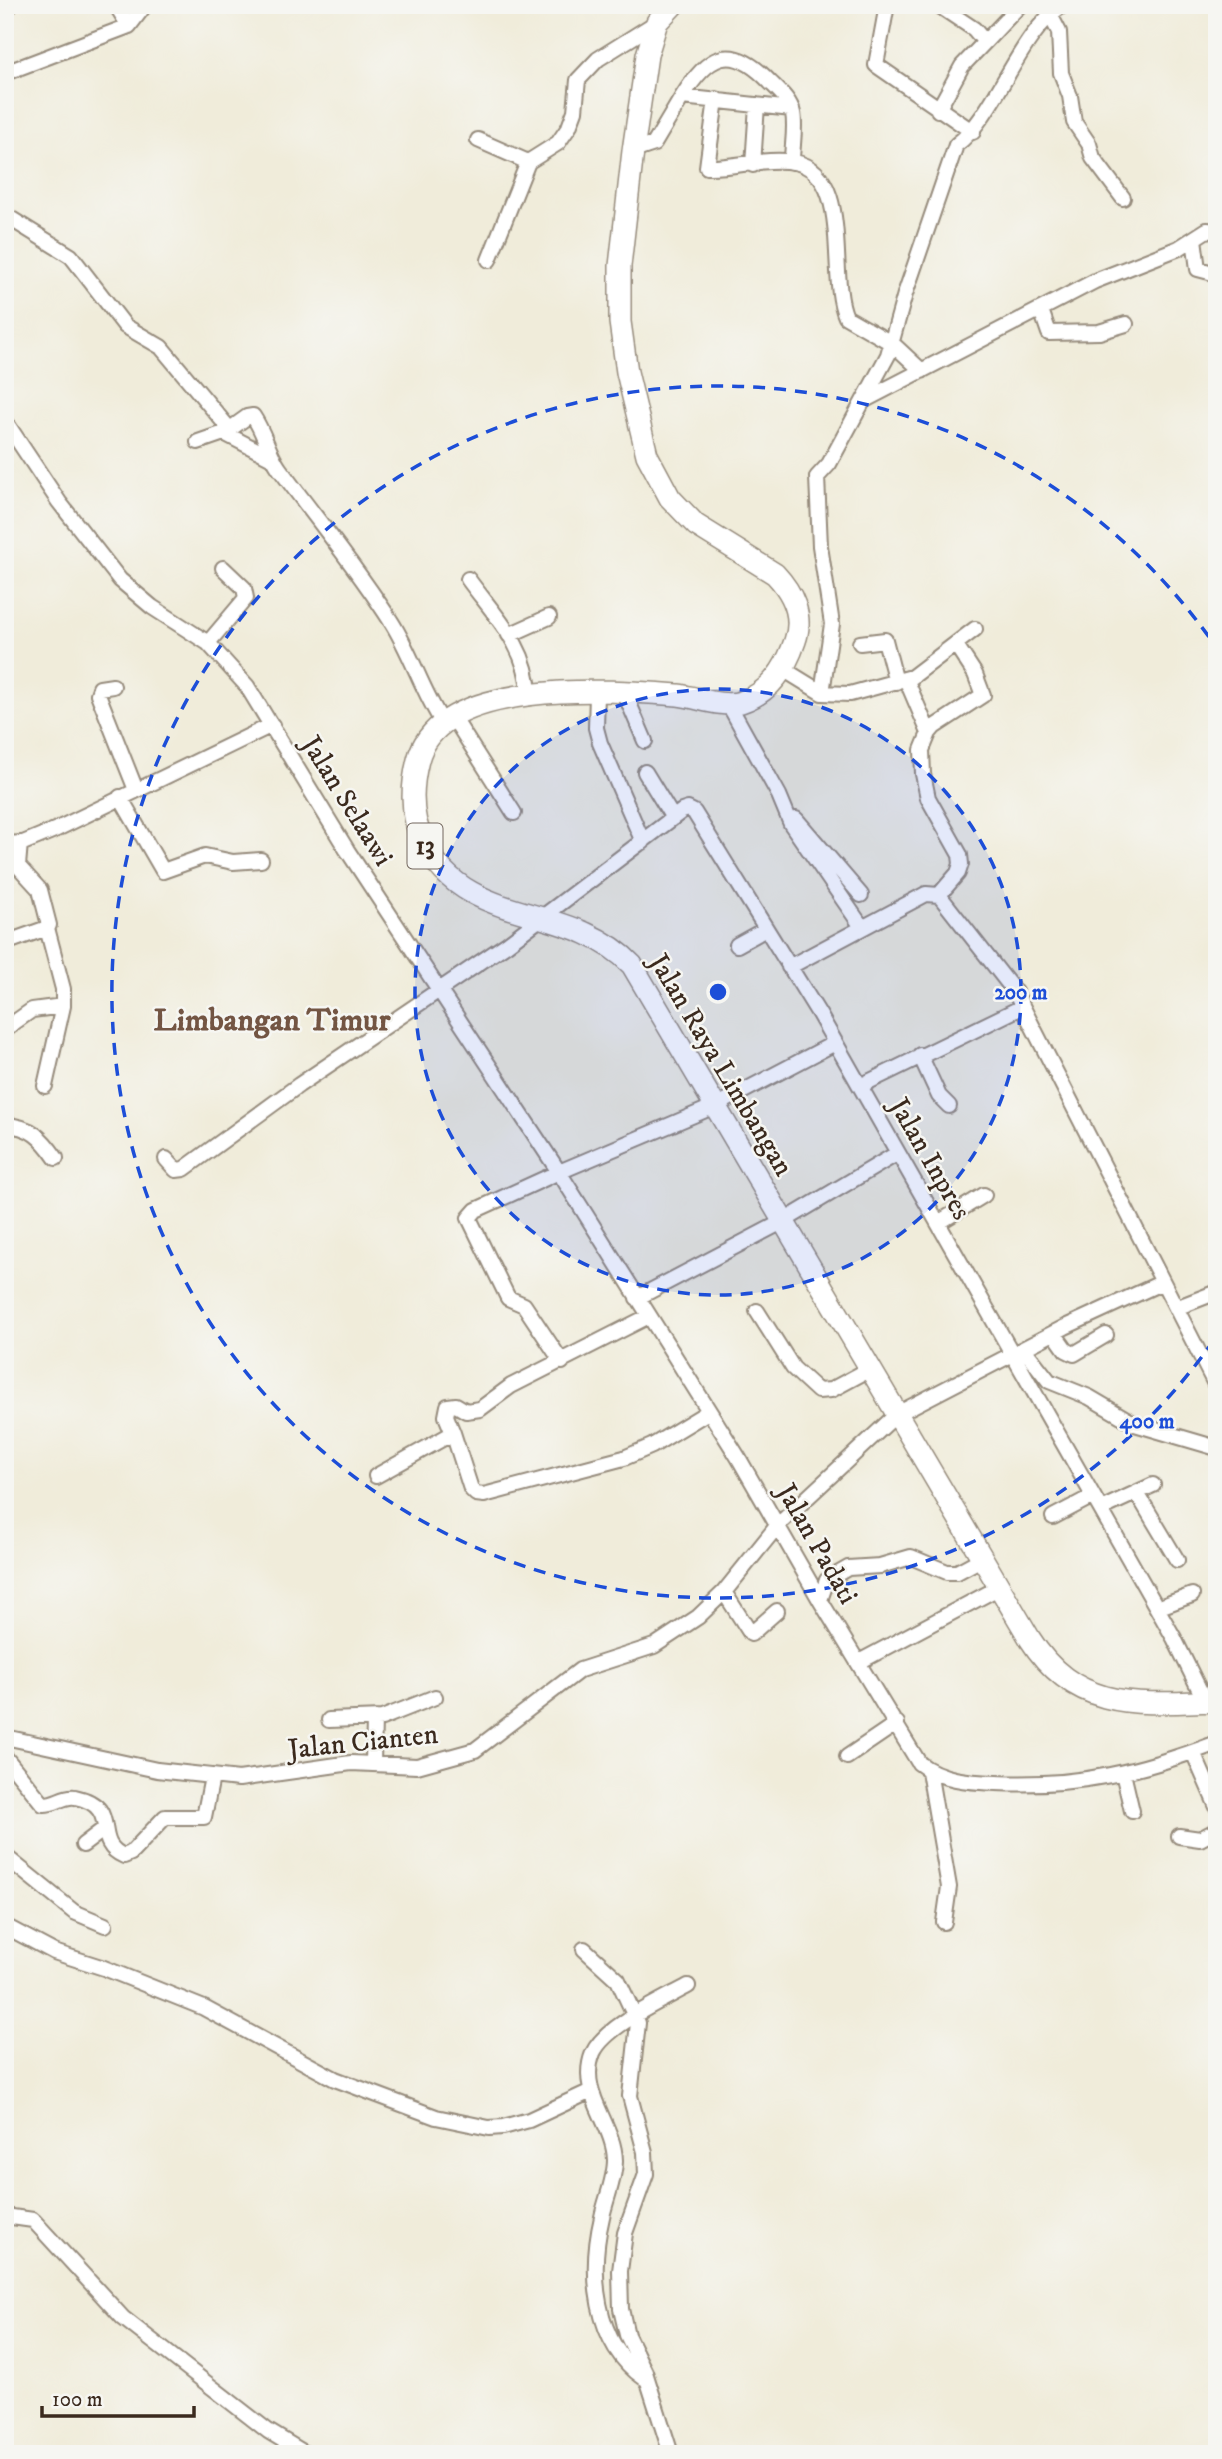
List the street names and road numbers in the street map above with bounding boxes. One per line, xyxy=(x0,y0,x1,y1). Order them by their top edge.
street label: Jalan Selaawi xyxy=(292,727,401,873)
road number: 13 xyxy=(408,824,442,868)
street label: Jalan Raya Limbangan xyxy=(639,945,801,1183)
street label: Jalan Inpres xyxy=(880,1089,979,1226)
street label: Jalan Padati xyxy=(767,1475,866,1611)
street label: Jalan Cianten xyxy=(283,1717,440,1768)

